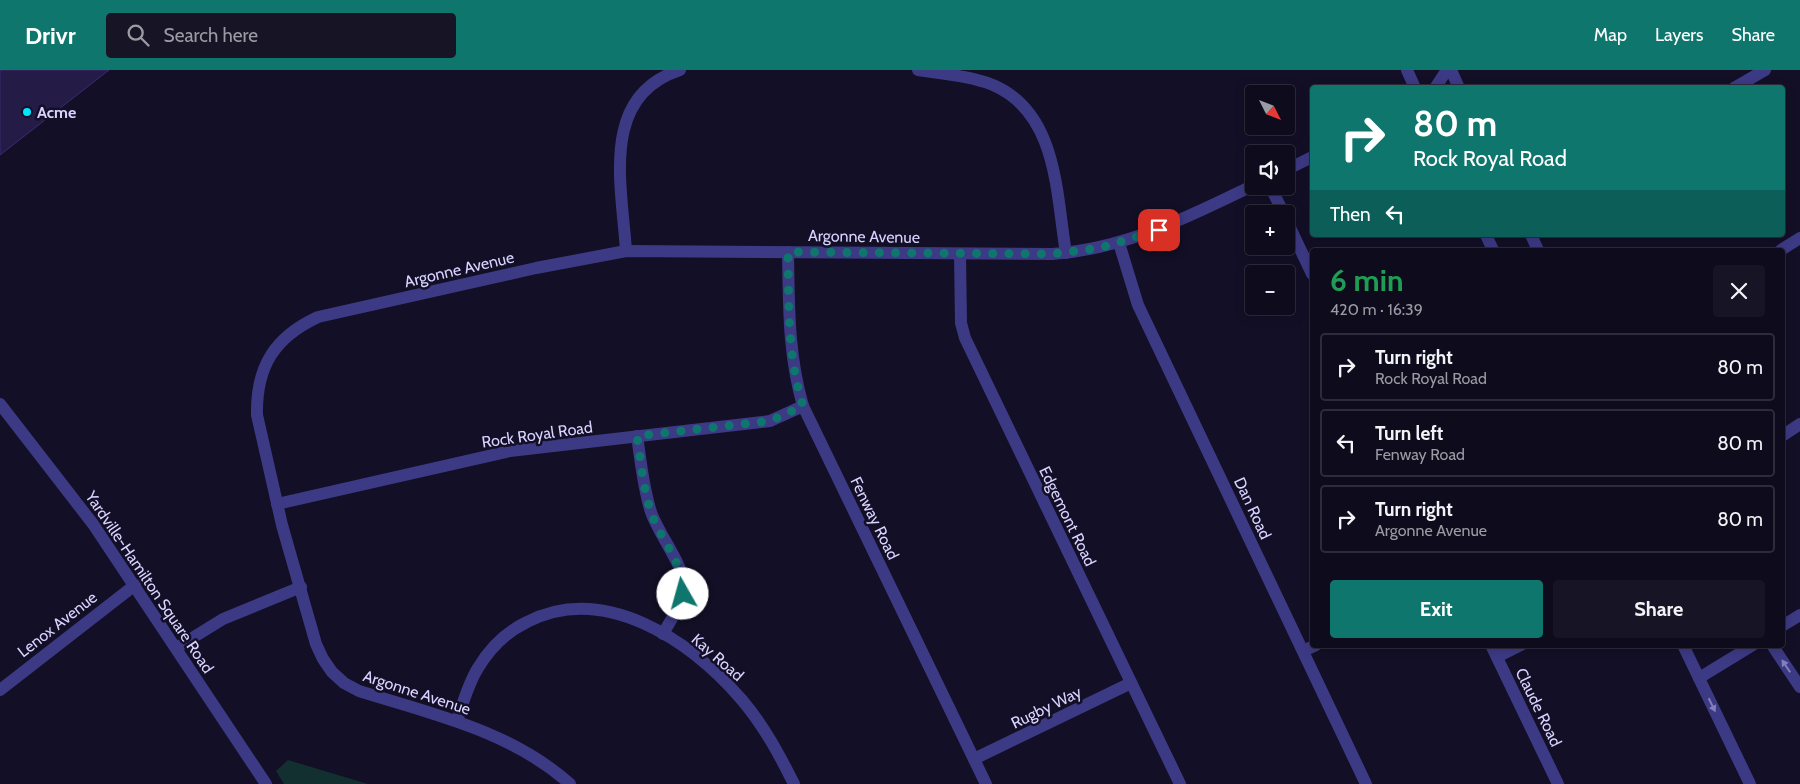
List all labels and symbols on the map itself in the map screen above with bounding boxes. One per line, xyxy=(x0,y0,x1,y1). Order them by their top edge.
north arrow xyxy=(1245,85,1295,135)
place label: Acme xyxy=(37,103,76,122)
marker: Acme xyxy=(21,106,33,118)
pin xyxy=(1138,209,1180,251)
street label: Argonne Avenue xyxy=(808,226,920,247)
street label: Argonne Avenue xyxy=(402,248,516,291)
street label: Rock Royal Road xyxy=(480,417,594,452)
street label: Edgemont Road xyxy=(1035,463,1100,569)
street label: Fenway Road xyxy=(846,474,903,563)
street label: Dan Road xyxy=(1230,474,1275,542)
street label: Yardville-Hamilton Square Road xyxy=(81,487,218,677)
position arrow xyxy=(656,567,708,619)
street label: Lenox Avenue xyxy=(14,588,101,661)
street label: Kay Road xyxy=(688,630,748,685)
one-way arrow xyxy=(1781,659,1791,673)
street label: Claude Road xyxy=(1511,665,1566,750)
street label: Argonne Avenue xyxy=(361,666,473,719)
street label: Rugby Way xyxy=(1008,682,1085,733)
one-way arrow xyxy=(1707,697,1716,712)

